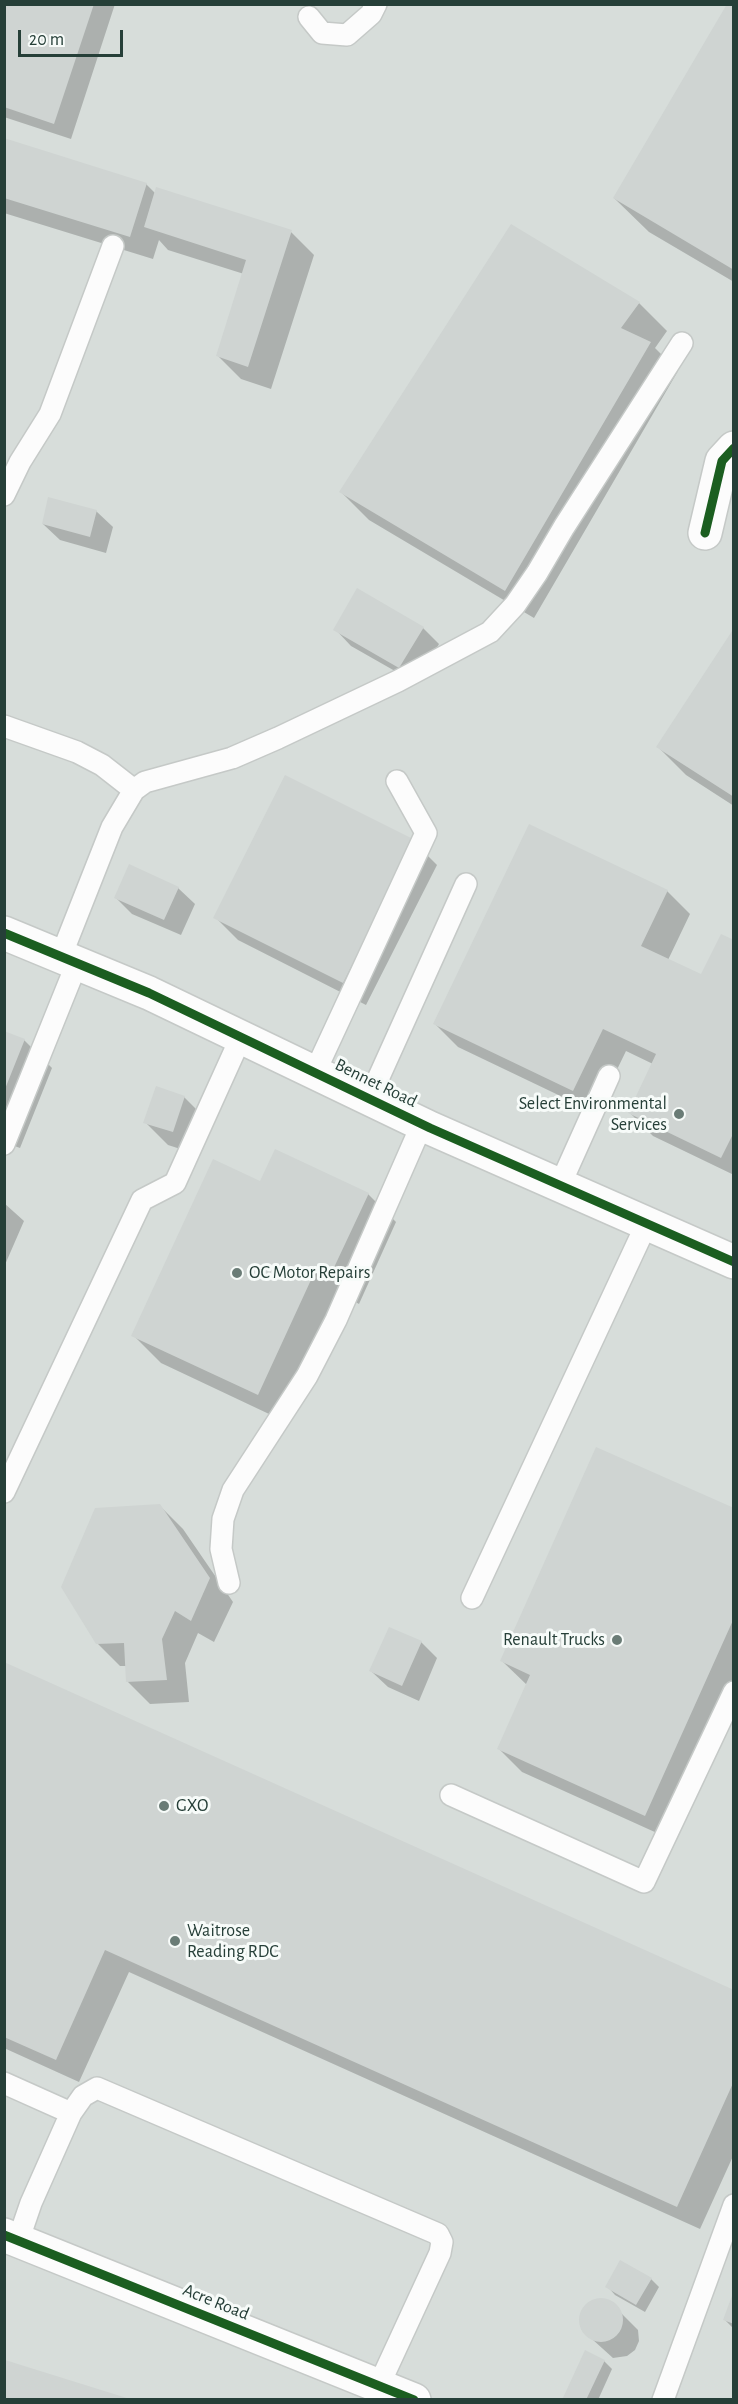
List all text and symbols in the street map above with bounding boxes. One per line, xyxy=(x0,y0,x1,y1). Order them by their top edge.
scale bar xyxy=(21,18,126,56)
text: 20 m xyxy=(29,31,64,49)
street label: Bennet Road xyxy=(331,1054,421,1112)
place label: Select Environmental Services xyxy=(519,1093,667,1136)
marker: Select Environmental Services xyxy=(672,1107,686,1121)
place label: OC Motor Repairs xyxy=(249,1262,370,1284)
marker: OC Motor Repairs xyxy=(230,1266,244,1280)
place label: Renault Trucks xyxy=(503,1629,605,1651)
marker: Renault Trucks xyxy=(610,1633,624,1647)
place label: GXO xyxy=(176,1795,209,1817)
marker: GXO xyxy=(157,1799,171,1813)
place label: Waitrose Reading RDC xyxy=(187,1920,279,1962)
marker: Waitrose Reading RDC xyxy=(168,1934,182,1948)
street label: Acre Road xyxy=(180,2279,252,2325)

